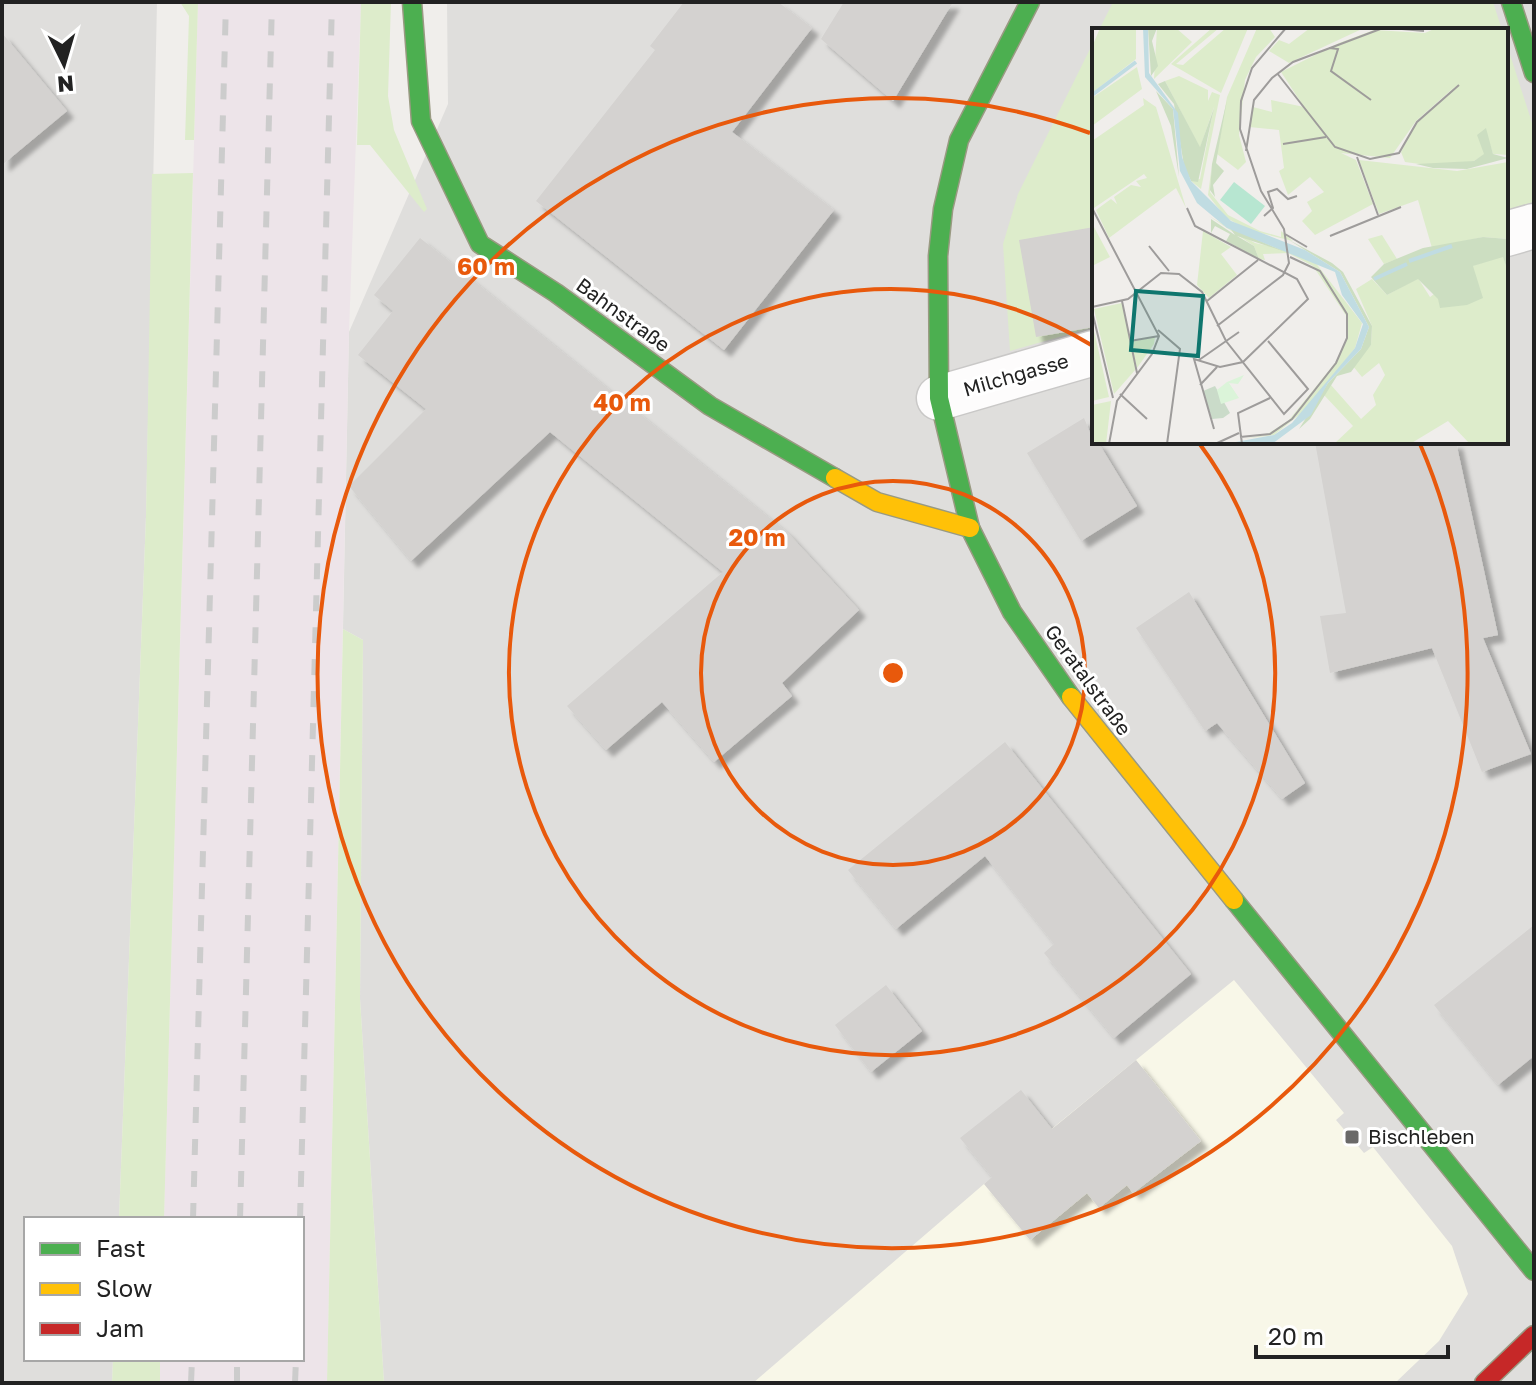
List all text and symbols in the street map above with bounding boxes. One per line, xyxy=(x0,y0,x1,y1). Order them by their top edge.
north arrow xyxy=(24,24,104,104)
inset map xyxy=(1092,28,1508,444)
text: N xyxy=(56,70,75,99)
text: 60 m xyxy=(457,251,515,280)
street label: Bahnstraße xyxy=(572,272,675,356)
street label: Milchgasse xyxy=(960,348,1071,401)
text: 40 m xyxy=(593,387,651,416)
text: 20 m xyxy=(728,522,786,551)
street label: Geratalstraße xyxy=(1041,619,1137,739)
centre of rings xyxy=(879,659,907,687)
place label: Bischleben xyxy=(1368,1124,1475,1148)
marker: Bischleben xyxy=(1343,1128,1361,1146)
legend xyxy=(24,1217,304,1361)
text: Fast xyxy=(96,1233,146,1262)
text: Slow xyxy=(96,1273,152,1302)
scale bar xyxy=(1256,1309,1448,1359)
text: Jam xyxy=(96,1313,144,1342)
text: 20 m xyxy=(1268,1321,1324,1350)

